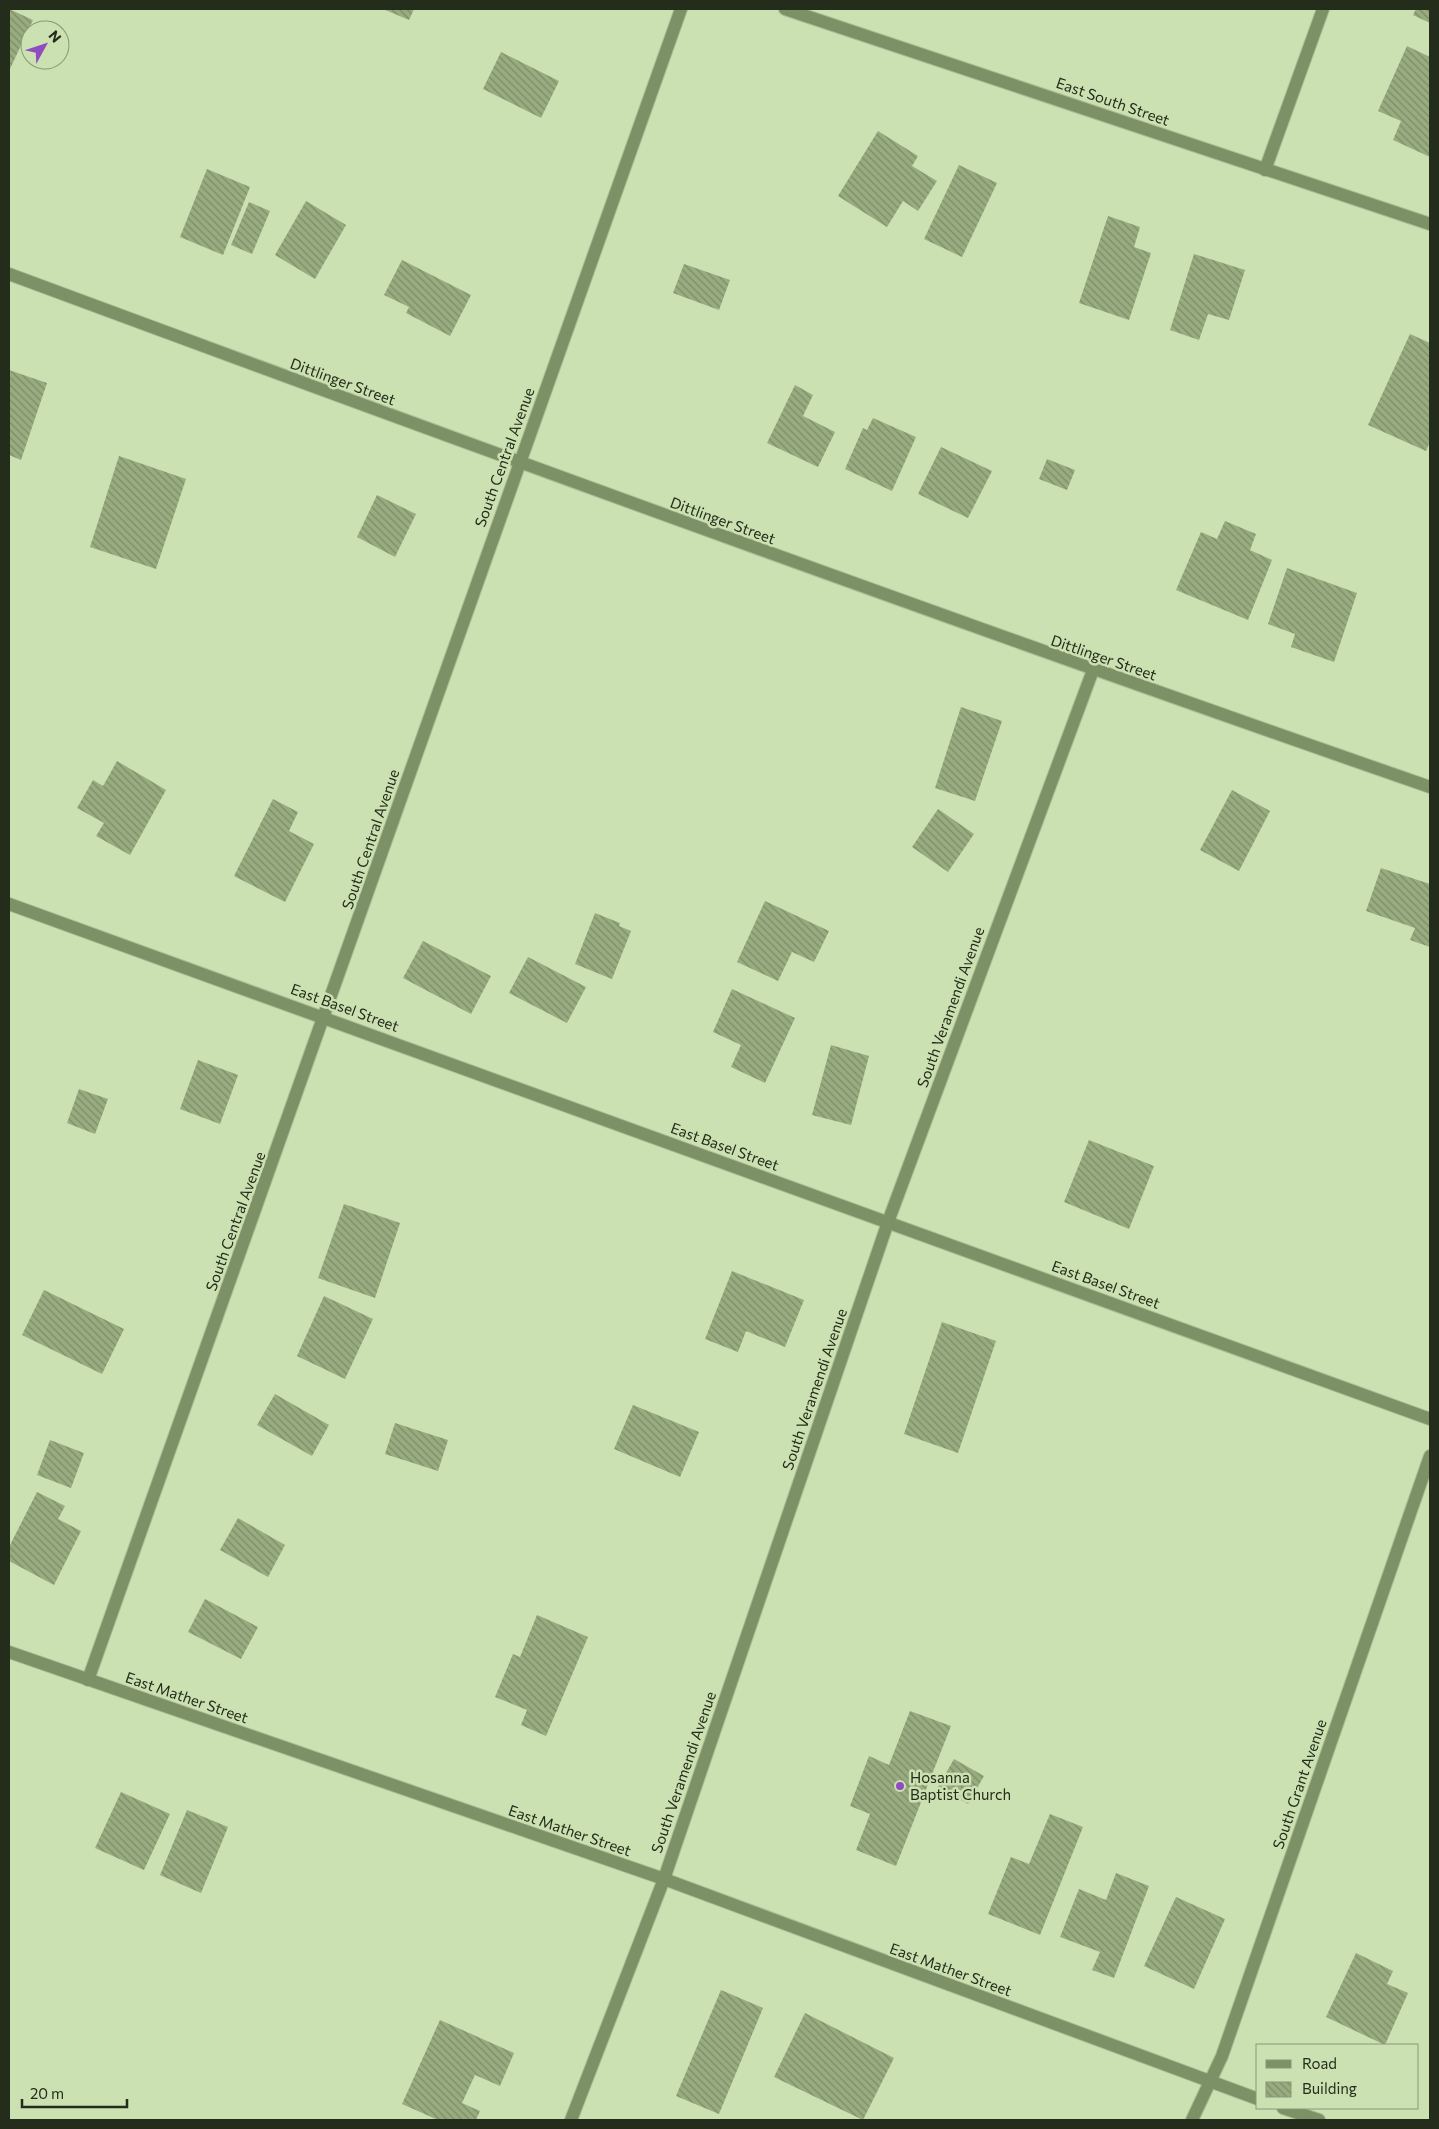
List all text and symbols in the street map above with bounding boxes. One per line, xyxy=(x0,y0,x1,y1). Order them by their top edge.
north arrow xyxy=(20,20,70,70)
text: N xyxy=(45,27,65,46)
street label: East South Street xyxy=(1054,73,1172,129)
street label: Dittlinger Street xyxy=(288,354,398,408)
street label: South Central Avenue xyxy=(470,385,538,529)
street label: Dittlinger Street xyxy=(668,493,778,547)
street label: Dittlinger Street xyxy=(1049,630,1159,684)
street label: South Central Avenue xyxy=(338,766,402,911)
street label: South Veramendi Avenue xyxy=(913,924,987,1090)
street label: East Basel Street xyxy=(288,979,402,1035)
street label: East Basel Street xyxy=(668,1118,782,1174)
street label: South Central Avenue xyxy=(201,1149,269,1293)
street label: East Basel Street xyxy=(1049,1256,1163,1312)
street label: South Veramendi Avenue xyxy=(778,1306,850,1472)
street label: East Mather Street xyxy=(123,1668,251,1726)
street label: South Veramendi Avenue xyxy=(647,1689,719,1855)
street label: South Grant Avenue xyxy=(1268,1717,1330,1851)
place label: Hosanna Baptist Church xyxy=(910,1768,1011,1803)
marker: Hosanna Baptist Church xyxy=(894,1780,906,1792)
street label: East Mather Street xyxy=(506,1801,634,1859)
street label: East Mather Street xyxy=(888,1939,1014,1999)
legend xyxy=(1256,2044,1419,2109)
text: Road xyxy=(1302,2054,1337,2072)
scale bar xyxy=(22,2076,128,2108)
text: Building xyxy=(1302,2079,1357,2097)
text: 20 m xyxy=(30,2084,64,2102)

